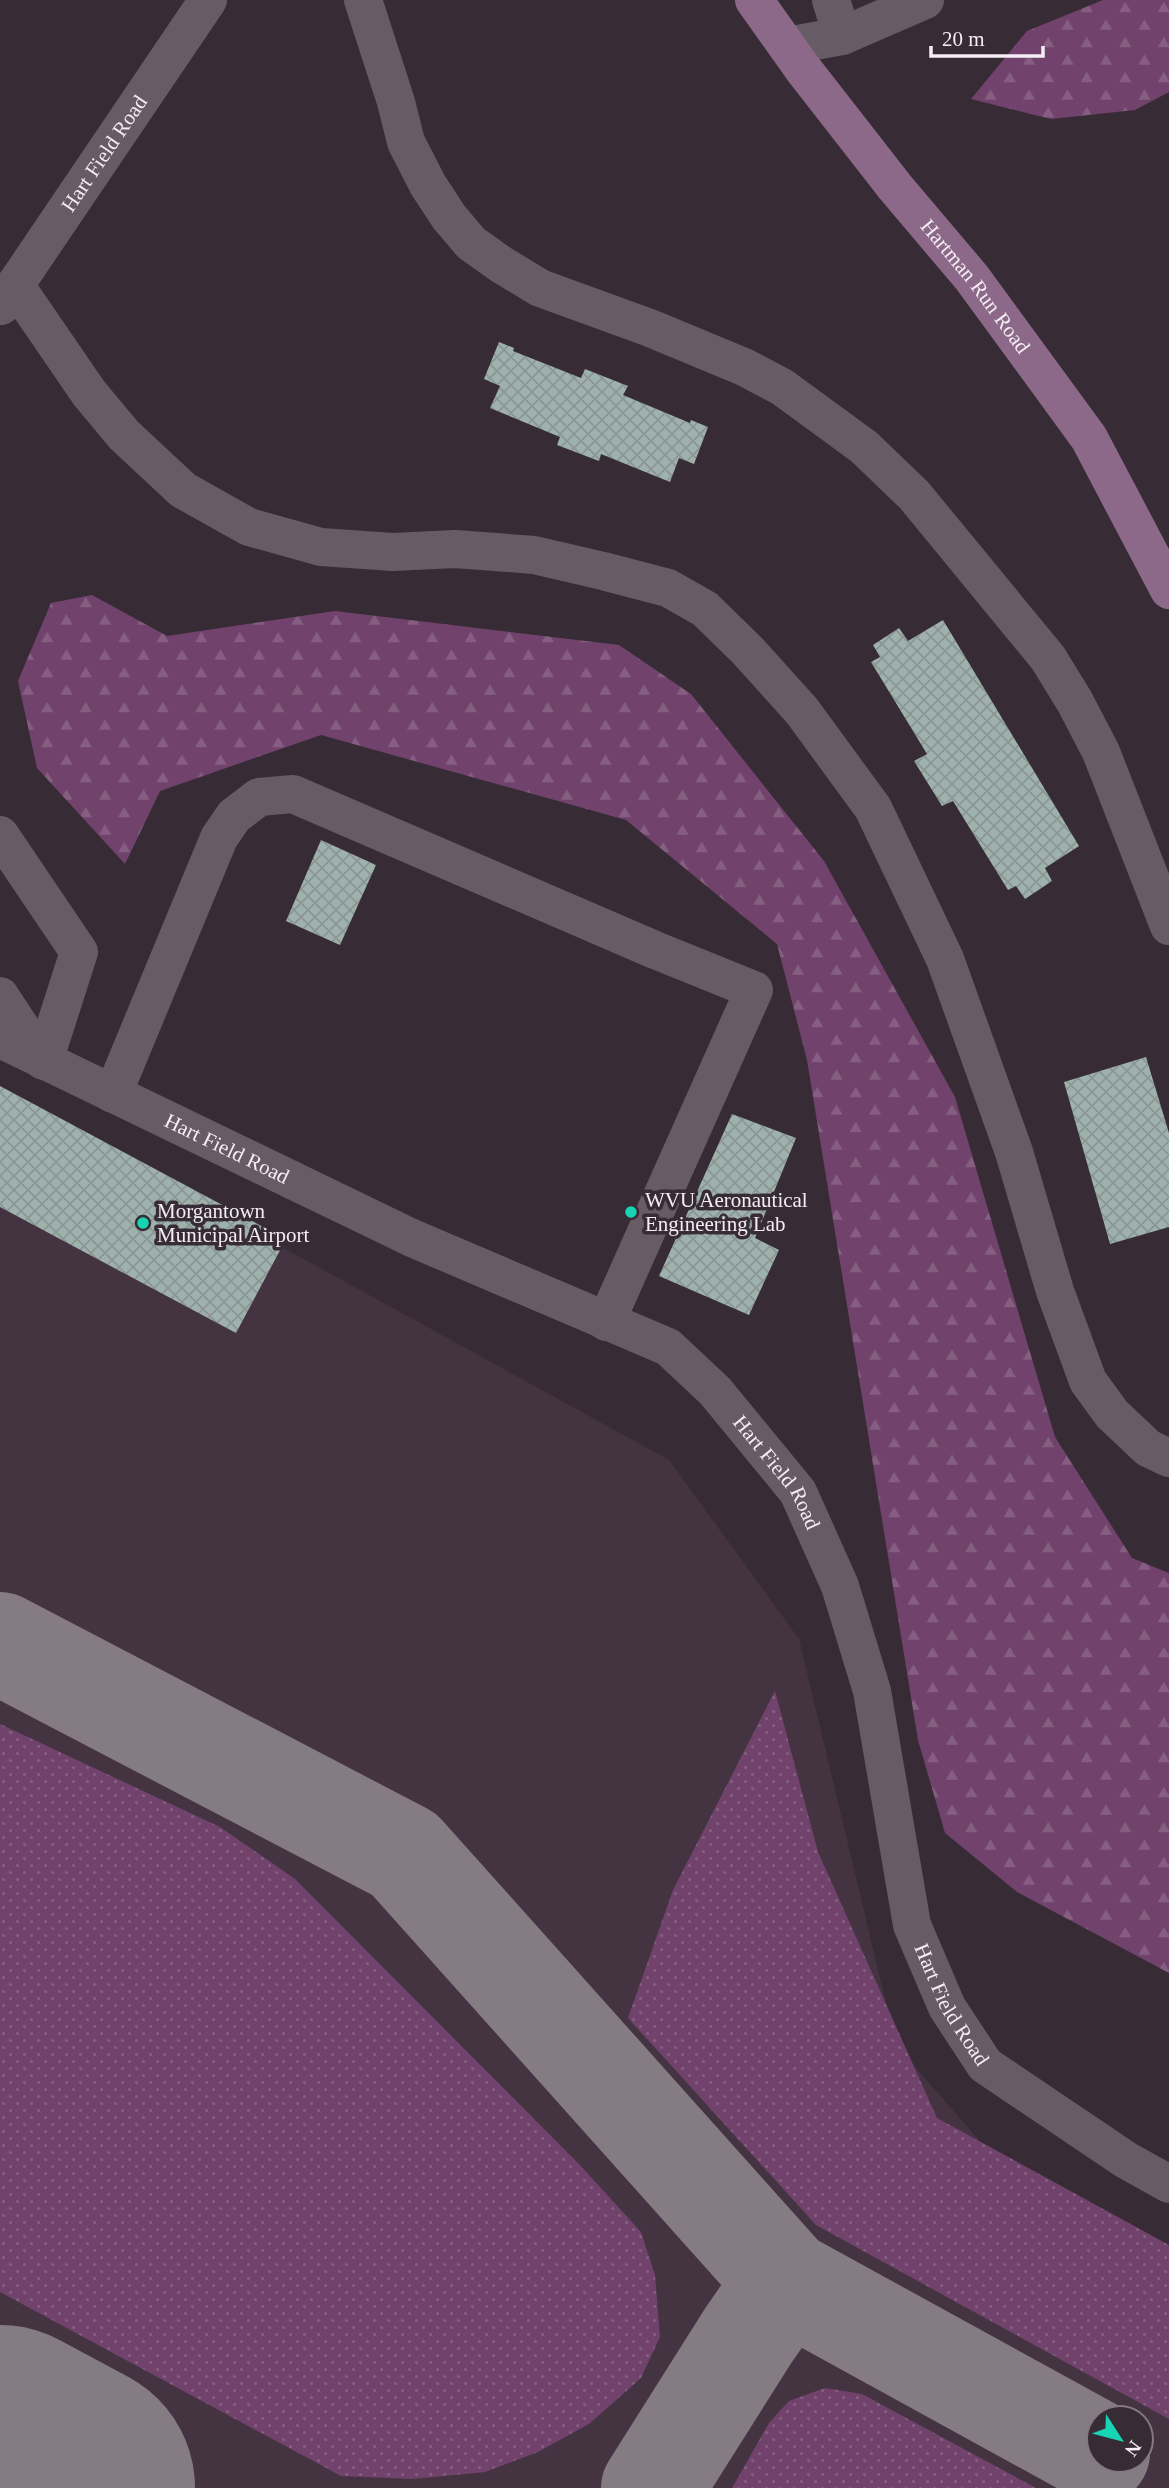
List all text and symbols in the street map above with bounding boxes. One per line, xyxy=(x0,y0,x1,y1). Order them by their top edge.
scale bar xyxy=(931,14,1043,58)
text: 20 m xyxy=(942,27,985,51)
street label: Hart Field Road xyxy=(56,90,152,216)
street label: Hartman Run Road xyxy=(916,214,1035,358)
street label: Hart Field Road xyxy=(161,1108,294,1189)
place label: WVU Aeronautical Engineering Lab xyxy=(645,1188,808,1236)
place label: Morgantown Municipal Airport xyxy=(157,1199,309,1247)
marker: WVU Aeronautical Engineering Lab xyxy=(623,1204,639,1220)
marker: Morgantown Municipal Airport xyxy=(135,1215,151,1231)
street label: Hart Field Road xyxy=(728,1411,825,1534)
street label: Hart Field Road xyxy=(909,1940,994,2070)
north arrow xyxy=(1085,2404,1155,2474)
text: N xyxy=(1121,2437,1146,2461)

